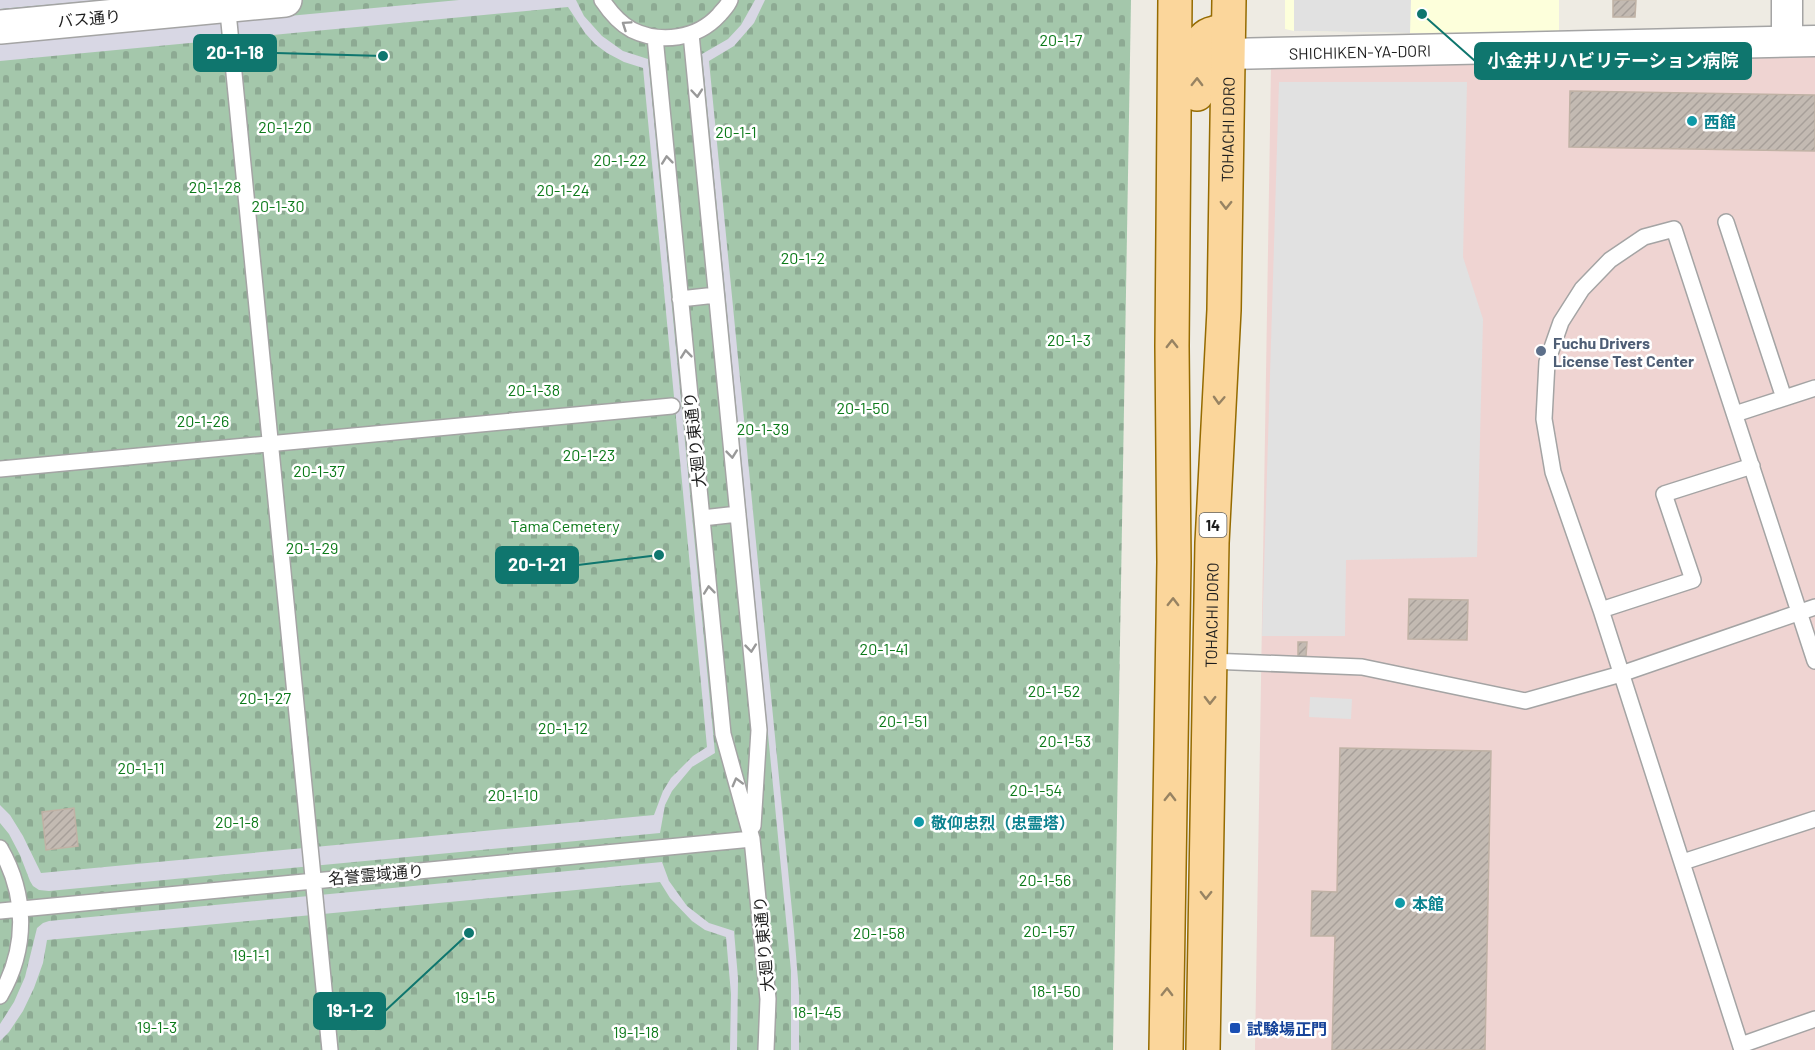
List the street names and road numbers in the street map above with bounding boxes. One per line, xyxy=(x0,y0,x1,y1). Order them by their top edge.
street label: バス通り xyxy=(56,6,122,30)
street label: SHICHIKEN-YA-DORI xyxy=(1289,40,1431,62)
street label: TOHACHI DORO xyxy=(1217,77,1237,182)
street label: 大廻り東通り xyxy=(680,391,708,489)
road number: 14 xyxy=(1200,513,1226,537)
street label: TOHACHI DORO xyxy=(1200,562,1221,668)
street label: 名誉霊域通り xyxy=(327,860,425,888)
street label: 大廻り東通り xyxy=(749,895,777,993)

